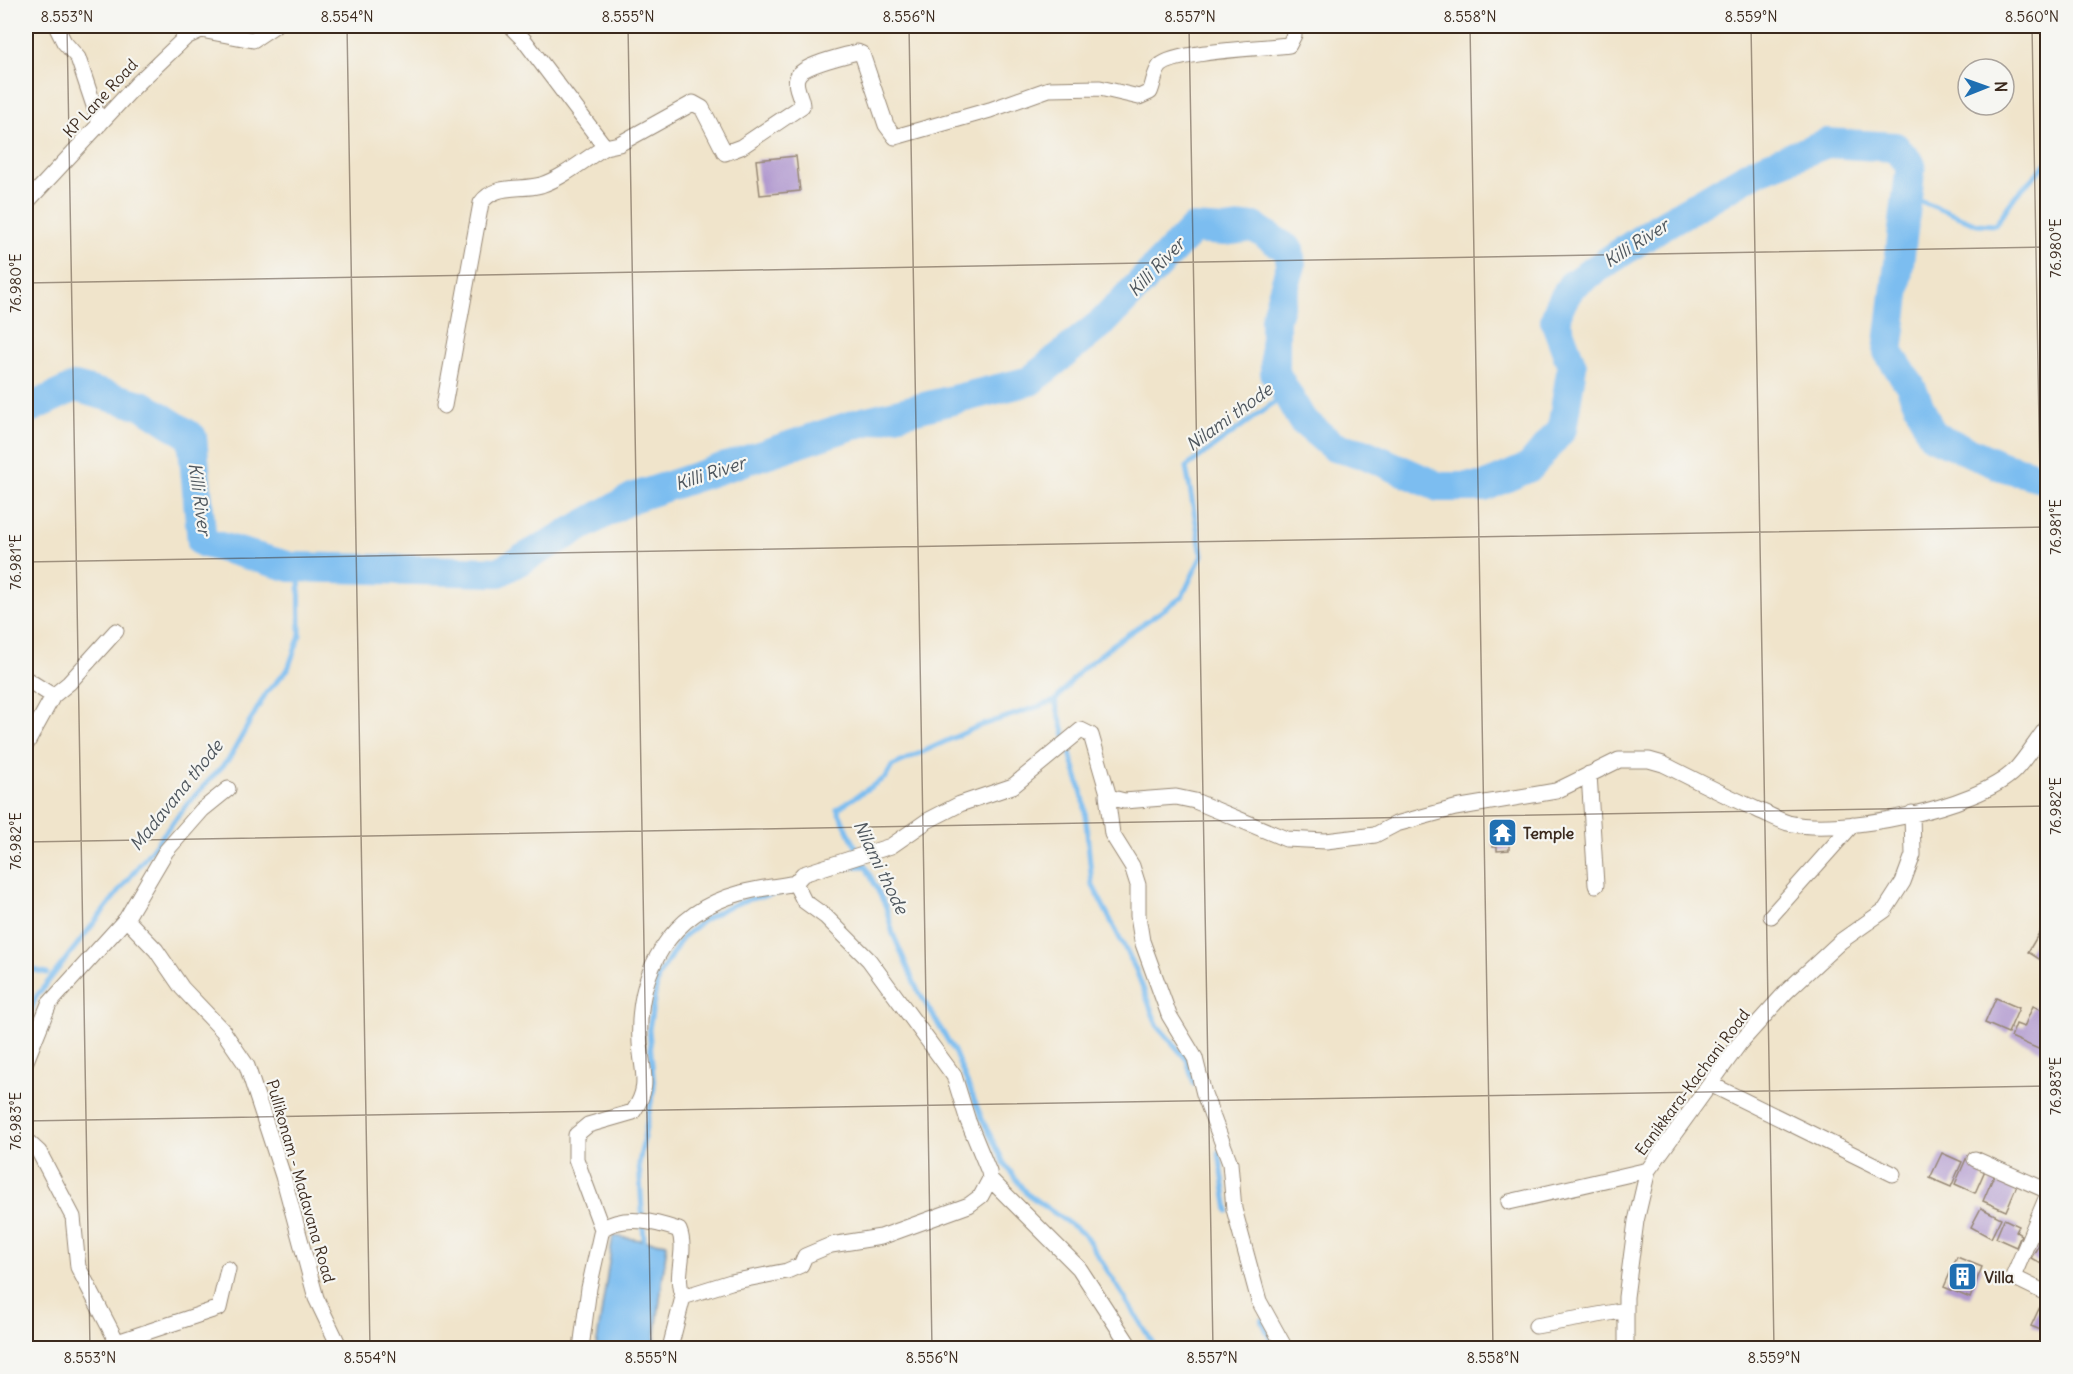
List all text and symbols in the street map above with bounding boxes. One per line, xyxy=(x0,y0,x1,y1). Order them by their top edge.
text: 8.553°N xyxy=(41,7,93,26)
text: 8.554°N xyxy=(320,7,374,26)
text: 8.555°N xyxy=(602,7,655,26)
text: 8.556°N xyxy=(882,7,936,26)
text: 8.557°N xyxy=(1164,7,1216,26)
text: 8.558°N xyxy=(1443,7,1497,26)
text: 8.559°N xyxy=(1725,7,1778,26)
text: 8.560°N xyxy=(2005,7,2059,26)
street label: KP Lane Road xyxy=(58,55,142,141)
north arrow xyxy=(1956,57,2016,117)
text: N xyxy=(1991,81,2011,92)
water label: Killi River xyxy=(1599,212,1675,272)
text: 76.980°E xyxy=(2046,218,2065,278)
water label: Killi River xyxy=(1122,231,1191,301)
text: 76.980°E xyxy=(6,253,25,313)
water label: Nilami thode xyxy=(1181,377,1278,456)
water label: Killi River xyxy=(672,450,751,495)
water label: Killi River xyxy=(184,461,217,539)
text: 76.981°E xyxy=(2046,499,2065,555)
text: 76.981°E xyxy=(6,534,25,590)
water label: Madavana thode xyxy=(124,734,229,855)
text: 76.982°E xyxy=(2046,777,2065,835)
text: 76.982°E xyxy=(6,812,25,870)
water label: Nilami thode xyxy=(848,816,914,919)
temple icon: Temple xyxy=(1486,817,1518,849)
place label: Temple xyxy=(1523,823,1575,844)
street label: Eanikkara-Kachani Road xyxy=(1630,1005,1754,1159)
text: 76.983°E xyxy=(2046,1057,2065,1115)
street label: Pullikonam - Madavana Road xyxy=(262,1077,340,1285)
text: 76.983°E xyxy=(6,1092,25,1150)
building icon: Villa xyxy=(1947,1261,1979,1293)
place label: Villa xyxy=(1984,1267,2014,1287)
text: 8.553°N xyxy=(64,1348,116,1367)
text: 8.554°N xyxy=(343,1348,397,1367)
text: 8.555°N xyxy=(625,1348,678,1367)
text: 8.556°N xyxy=(905,1348,959,1367)
text: 8.557°N xyxy=(1186,1348,1238,1367)
text: 8.558°N xyxy=(1466,1348,1520,1367)
text: 8.559°N xyxy=(1748,1348,1801,1367)

